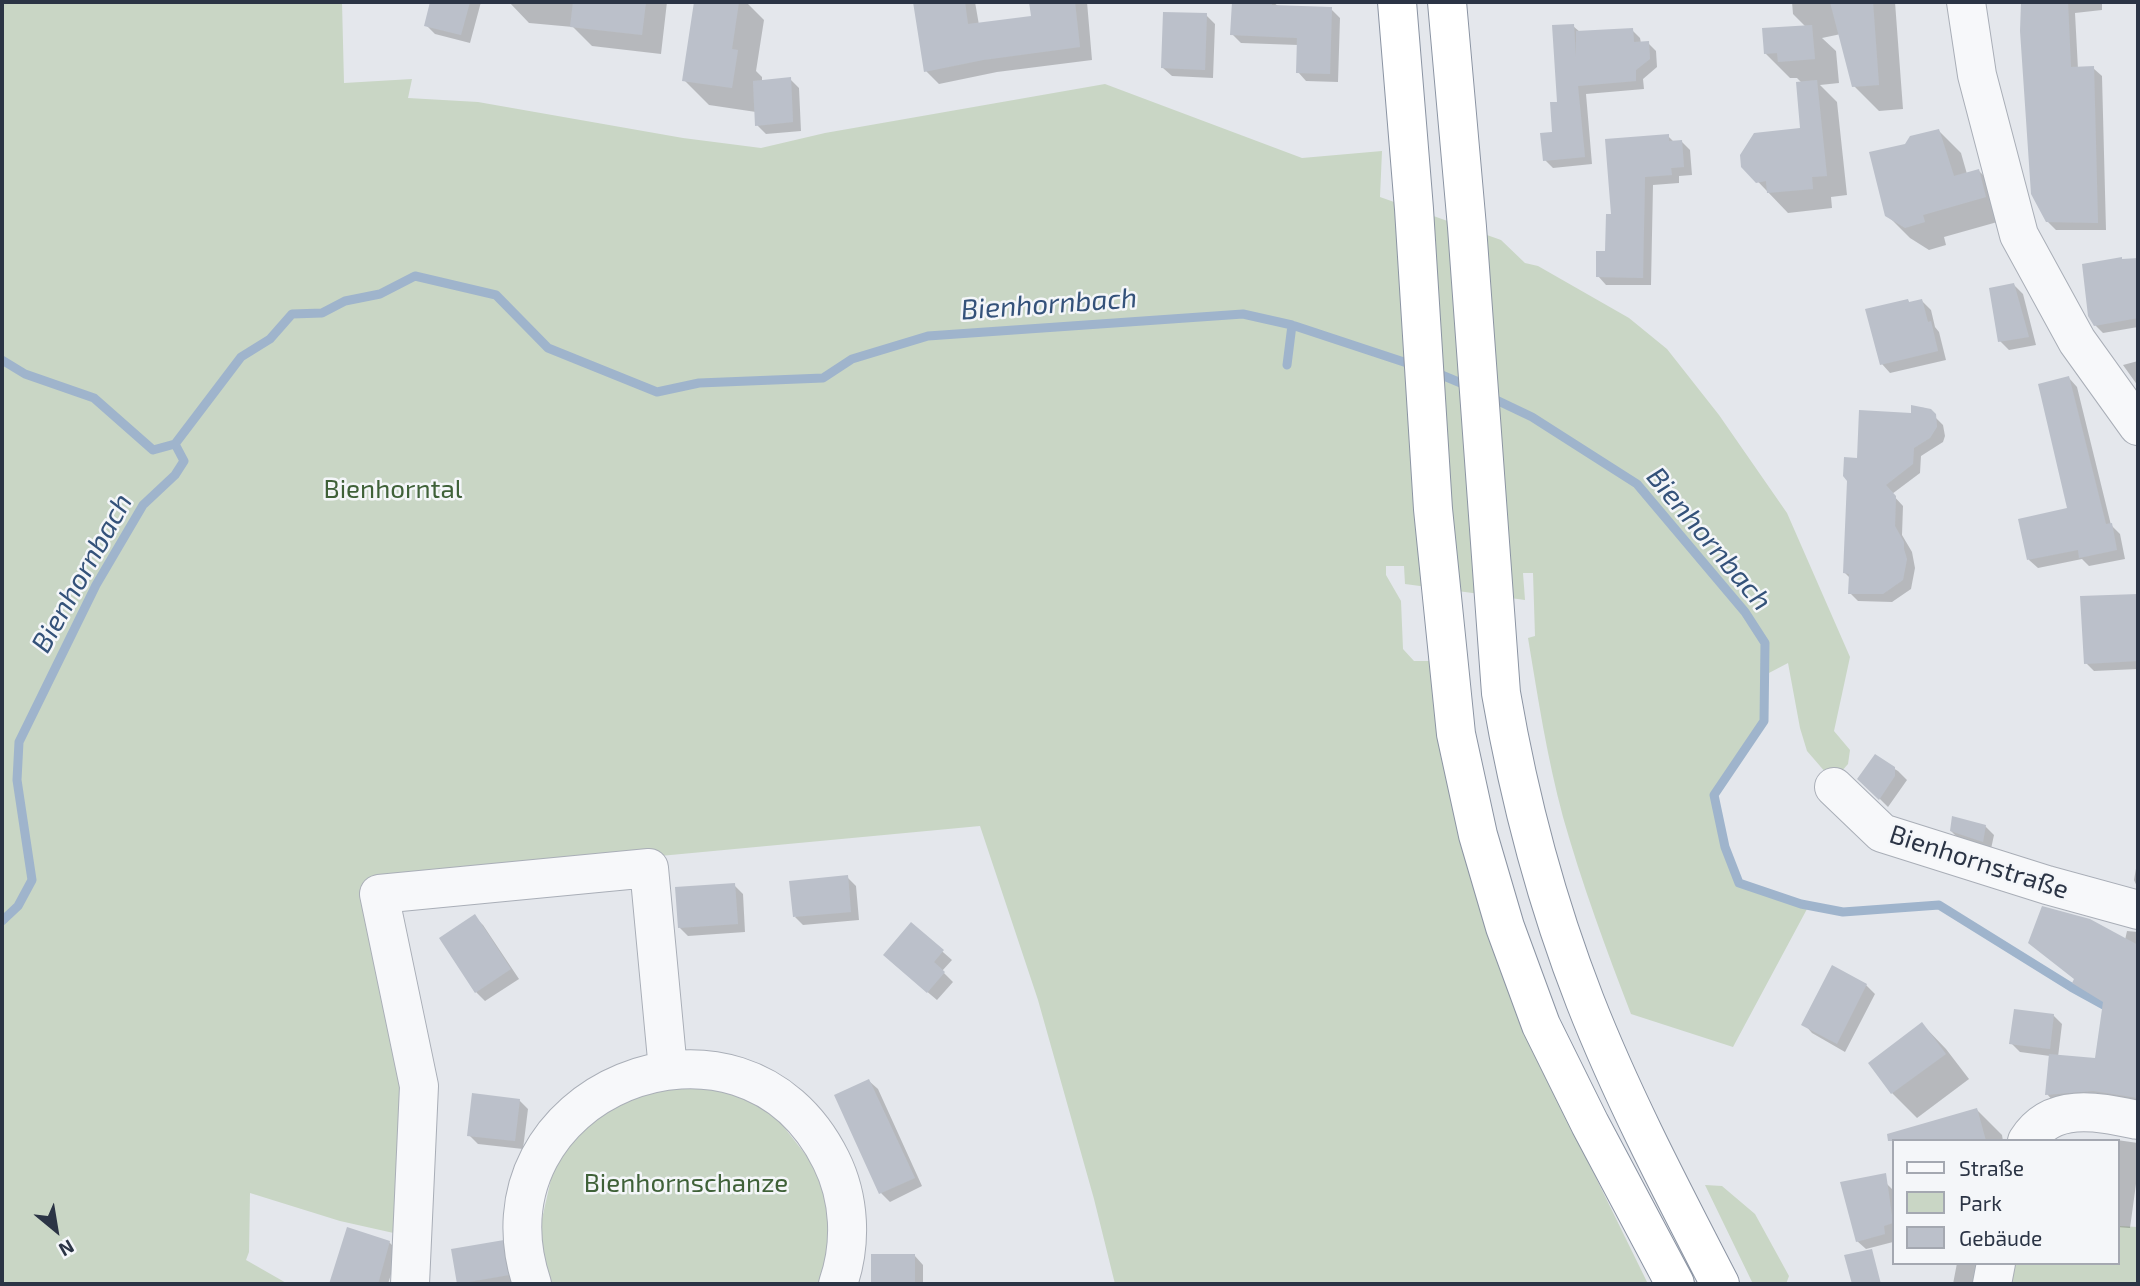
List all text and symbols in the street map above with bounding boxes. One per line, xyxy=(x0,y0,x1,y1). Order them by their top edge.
water label: Bienhornbach xyxy=(960,281,1138,327)
water label: Bienhornbach xyxy=(1639,461,1779,617)
park label: Bienhorntal xyxy=(324,473,462,505)
water label: Bienhornbach xyxy=(25,488,139,658)
street label: Bienhornstraße xyxy=(1886,818,2072,906)
legend xyxy=(1892,1139,2119,1265)
text: Straße xyxy=(1959,1155,2024,1180)
park label: Bienhornschanze xyxy=(584,1167,788,1199)
text: Park xyxy=(1959,1190,2002,1215)
north arrow xyxy=(21,1195,91,1265)
text: Gebäude xyxy=(1959,1225,2042,1250)
text: N xyxy=(55,1235,78,1262)

